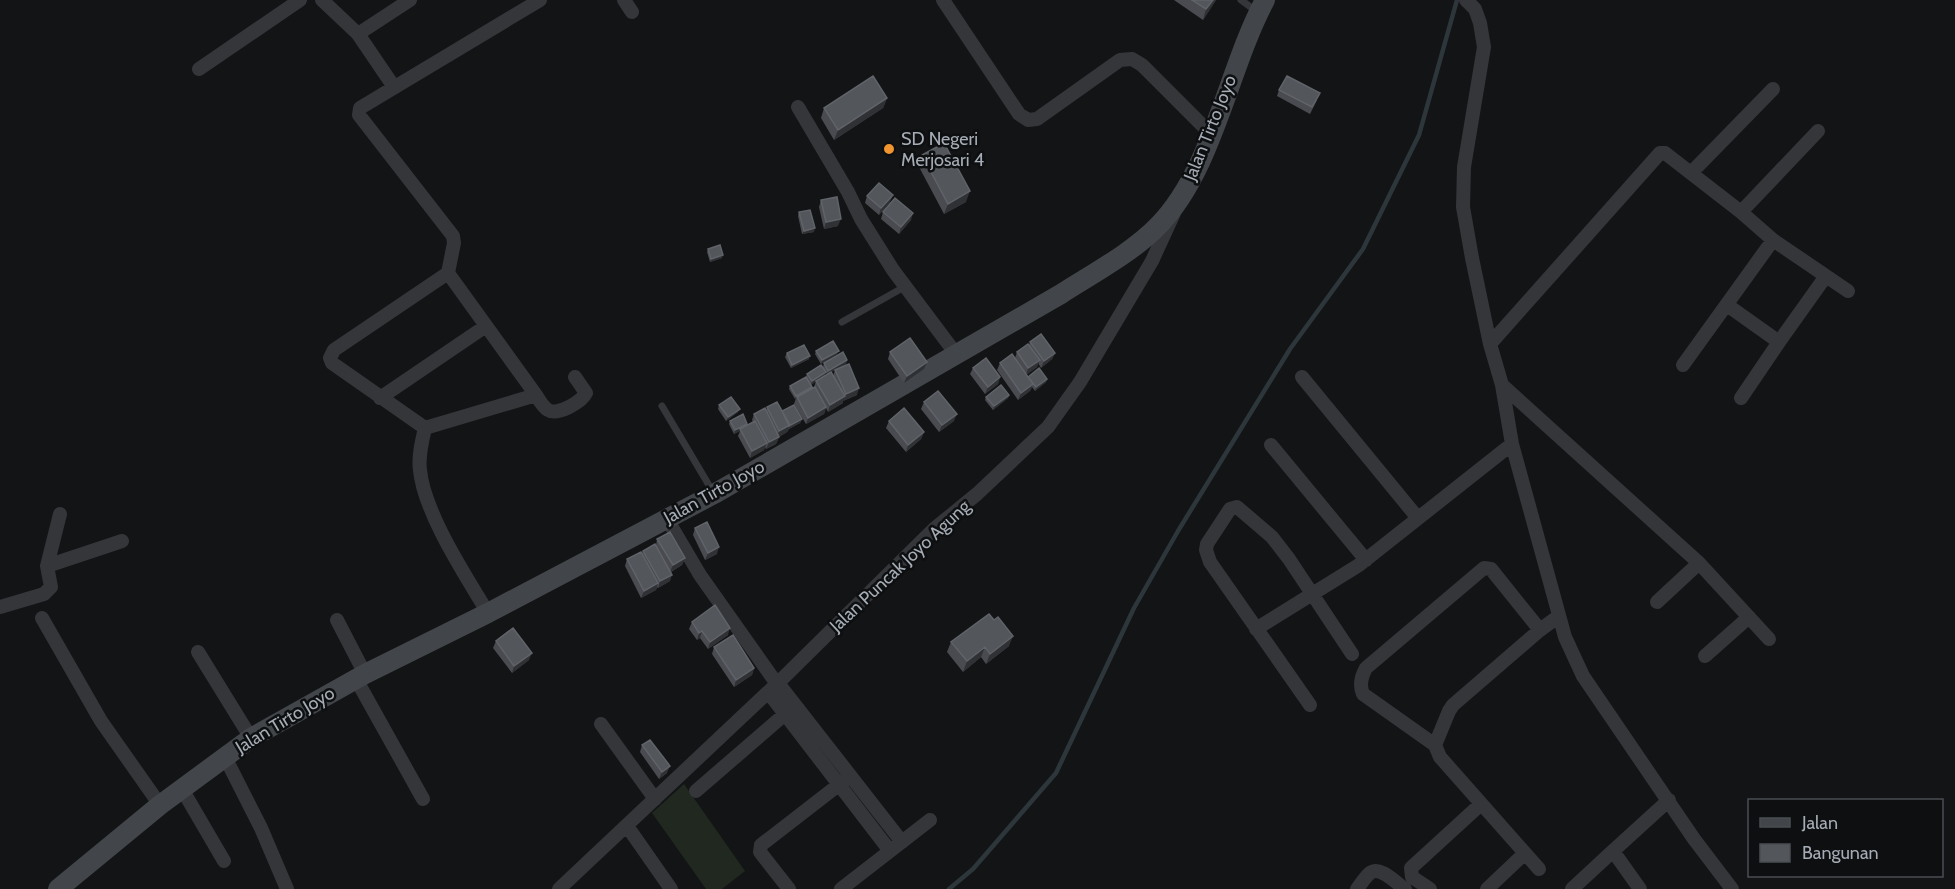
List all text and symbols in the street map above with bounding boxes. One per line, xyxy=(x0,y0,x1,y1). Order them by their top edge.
street label: Jalan Tirto Joyo xyxy=(1178,72,1241,185)
place label: SD Negeri Merjosari 4 xyxy=(901,128,984,171)
marker: SD Negeri Merjosari 4 xyxy=(882,142,896,156)
street label: Jalan Tirto Joyo xyxy=(659,455,768,529)
street label: Jalan Puncak Joyo Agung xyxy=(825,495,976,637)
street label: Jalan Tirto Joyo xyxy=(231,682,339,759)
legend xyxy=(1748,799,1943,877)
text: Jalan xyxy=(1801,812,1838,834)
text: Bangunan xyxy=(1802,842,1879,864)

